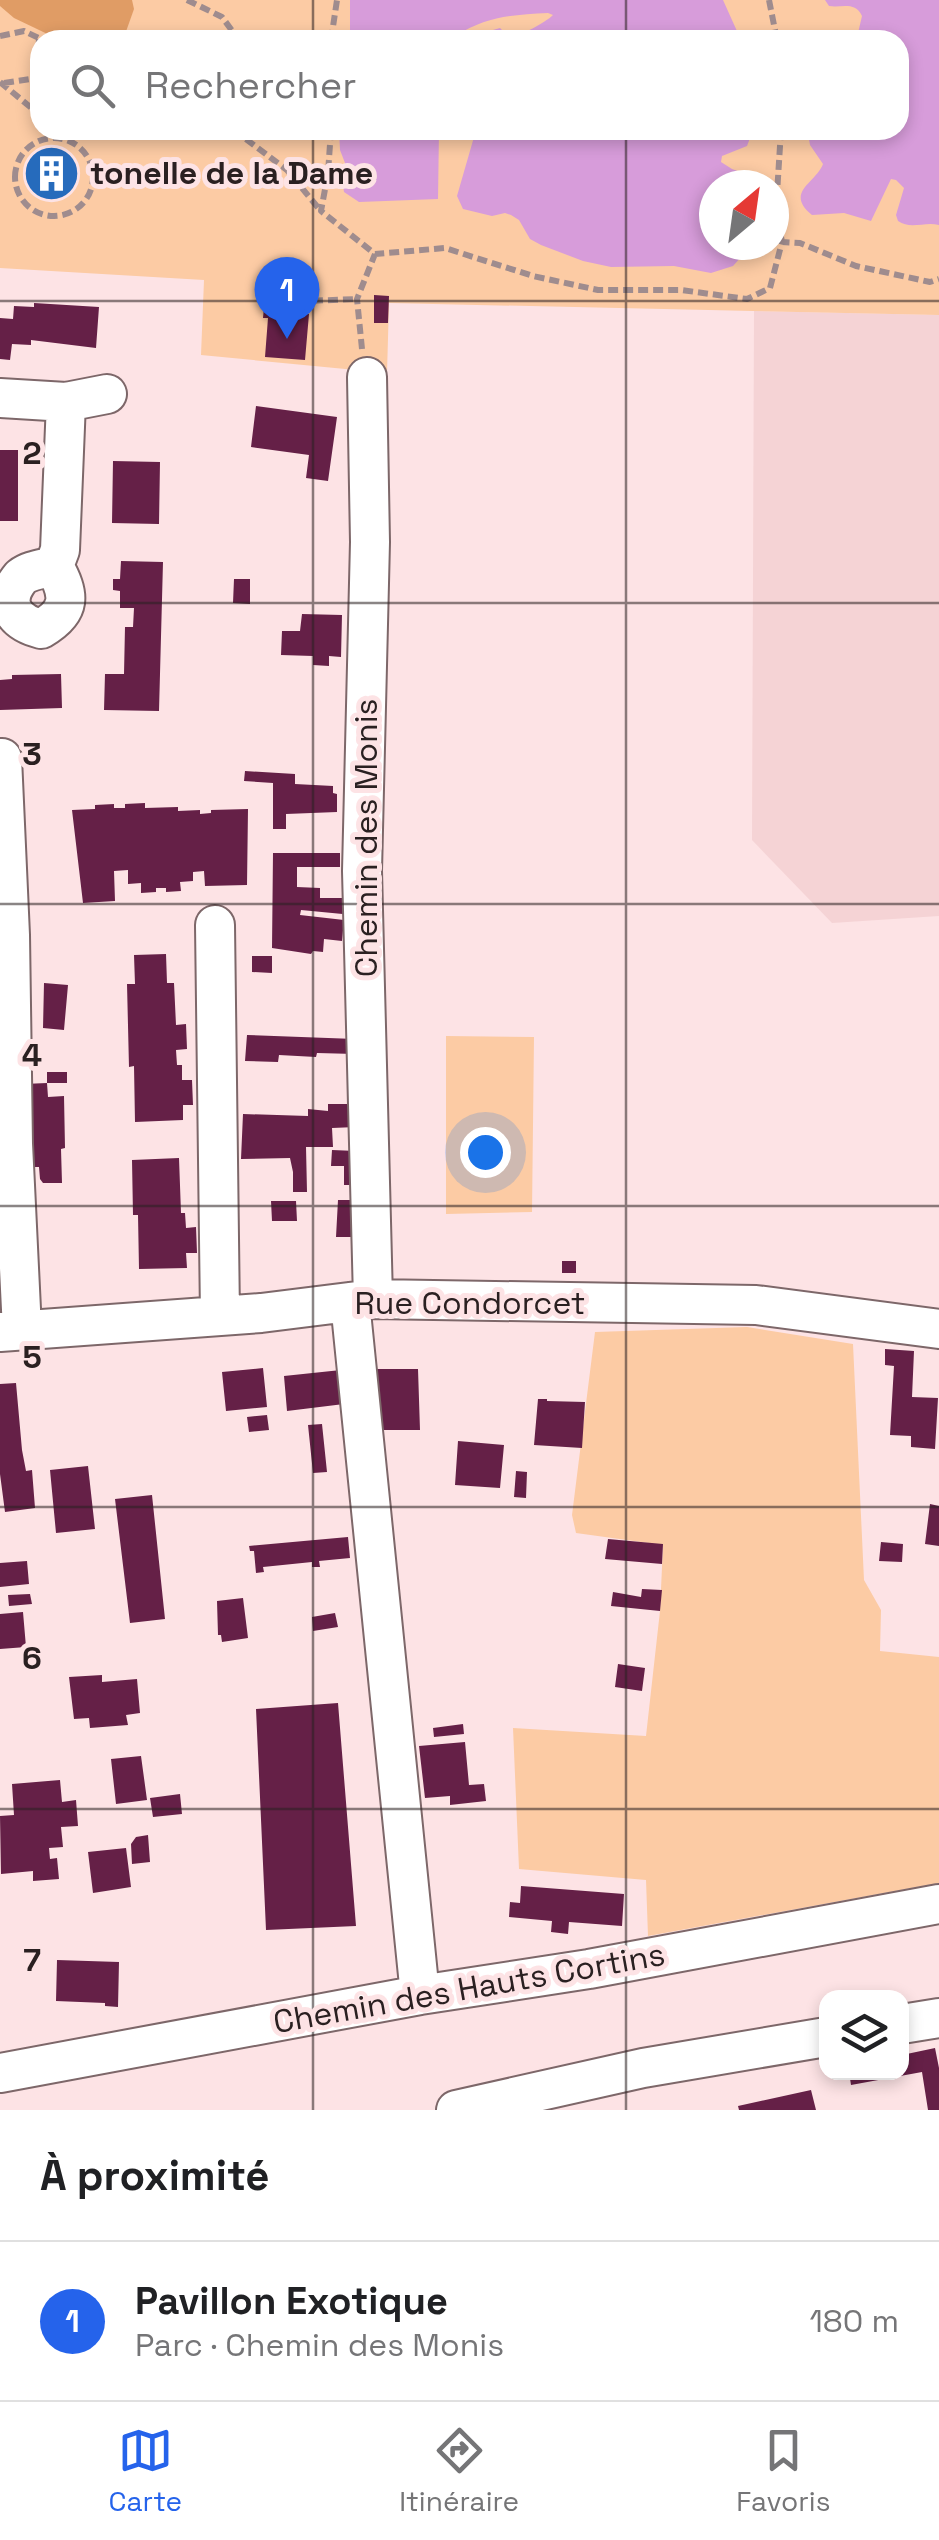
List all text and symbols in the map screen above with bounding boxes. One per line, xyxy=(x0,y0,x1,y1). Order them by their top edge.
search box xyxy=(30,30,909,140)
icon: search xyxy=(65,58,120,113)
text: Rechercher xyxy=(145,61,356,109)
building icon: tonelle de la Dame xyxy=(21,143,81,203)
place label: tonelle de la Dame xyxy=(90,153,373,193)
north arrow xyxy=(699,170,789,260)
pin: 1 xyxy=(254,256,320,339)
text: 2 xyxy=(22,433,42,473)
street label: Chemin des Monis xyxy=(346,699,386,977)
text: 3 xyxy=(22,734,42,774)
text: 4 xyxy=(22,1035,42,1075)
your location xyxy=(460,1127,511,1178)
street label: Rue Condorcet xyxy=(355,1283,585,1323)
text: 5 xyxy=(22,1337,42,1377)
text: 6 xyxy=(22,1638,42,1678)
street label: Chemin des Hauts Cortins xyxy=(270,1934,668,2042)
text: 7 xyxy=(23,1940,41,1980)
map controls xyxy=(819,1990,909,2080)
button: layers xyxy=(819,1990,909,2080)
text: À proximité xyxy=(40,2149,270,2202)
text: Pavillon Exotique xyxy=(135,2277,448,2325)
text: 1 xyxy=(65,2301,80,2341)
text: 180 m xyxy=(809,2301,899,2341)
text: Parc · Chemin des Monis xyxy=(135,2325,504,2365)
tab: Carte xyxy=(109,2423,182,2519)
tab: Itinéraire xyxy=(399,2423,519,2519)
tab: Favoris xyxy=(736,2423,830,2519)

